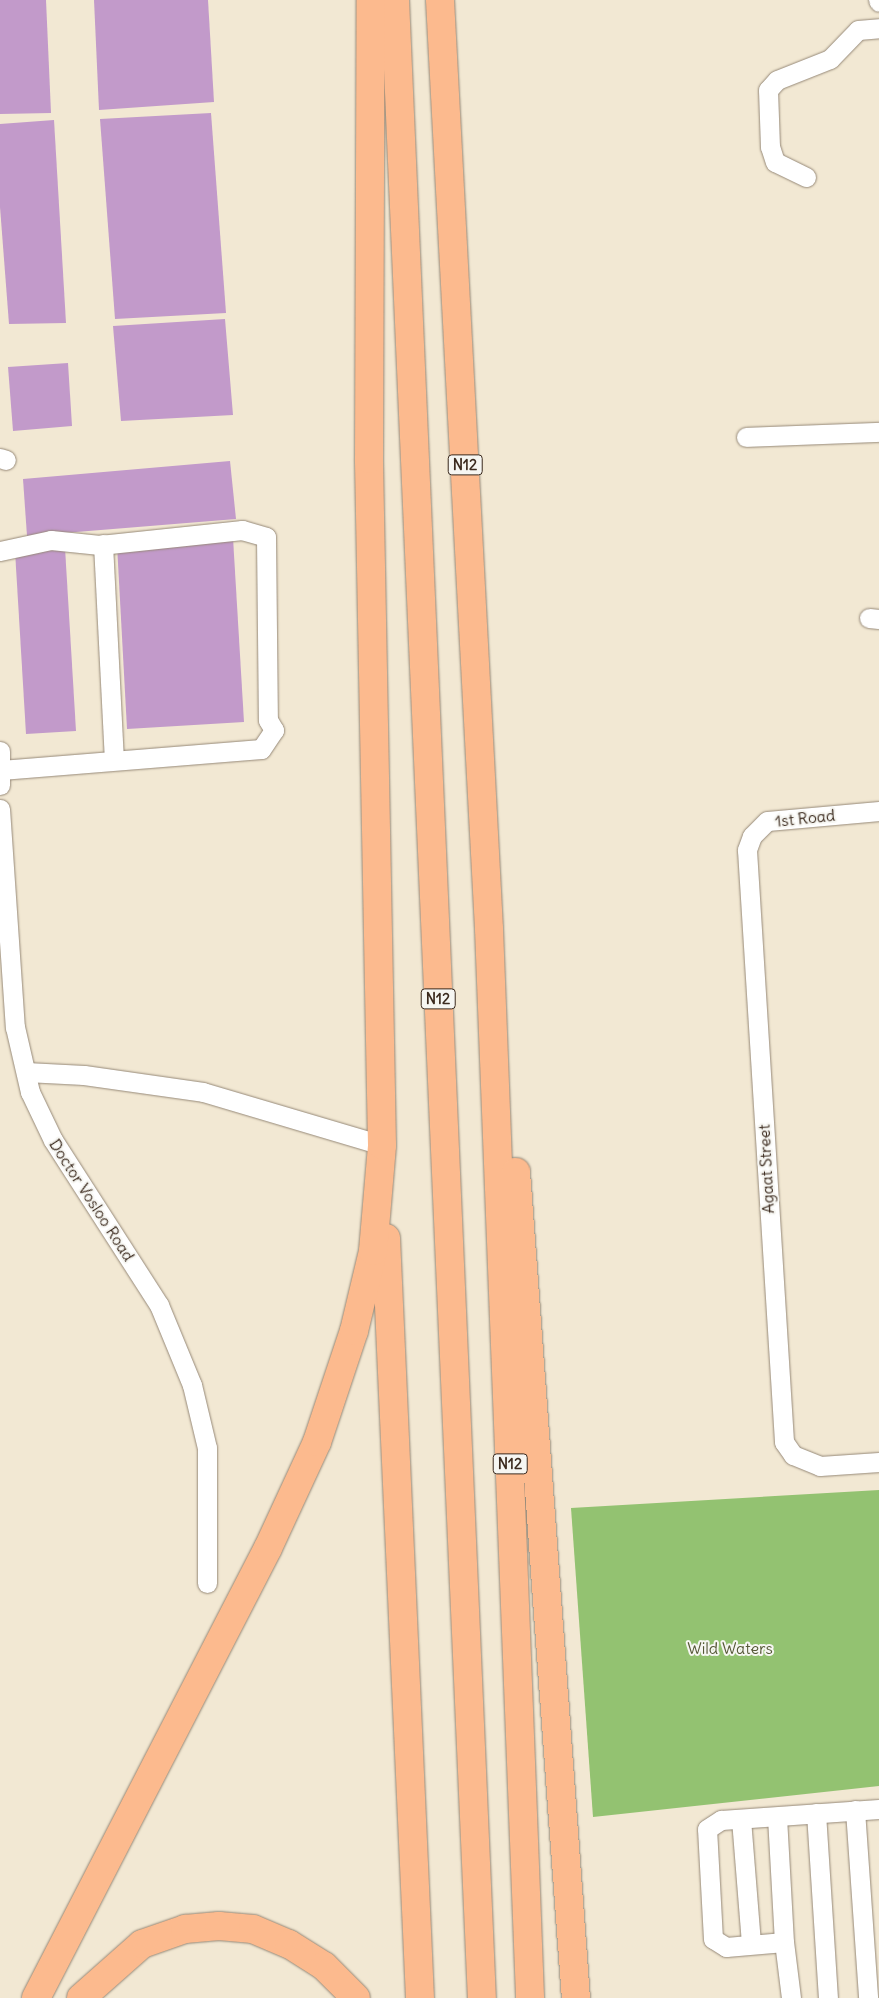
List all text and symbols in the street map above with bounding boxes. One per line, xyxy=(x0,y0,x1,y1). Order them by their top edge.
road number: N12 xyxy=(448,452,482,478)
street label: 1st Road xyxy=(774,805,836,831)
road number: N12 xyxy=(420,986,456,1012)
street label: Agaat Street xyxy=(754,1124,778,1214)
street label: Doctor Vosloo Road xyxy=(45,1135,139,1265)
road number: N12 xyxy=(492,1452,528,1476)
park label: Wild Waters xyxy=(687,1638,773,1658)

